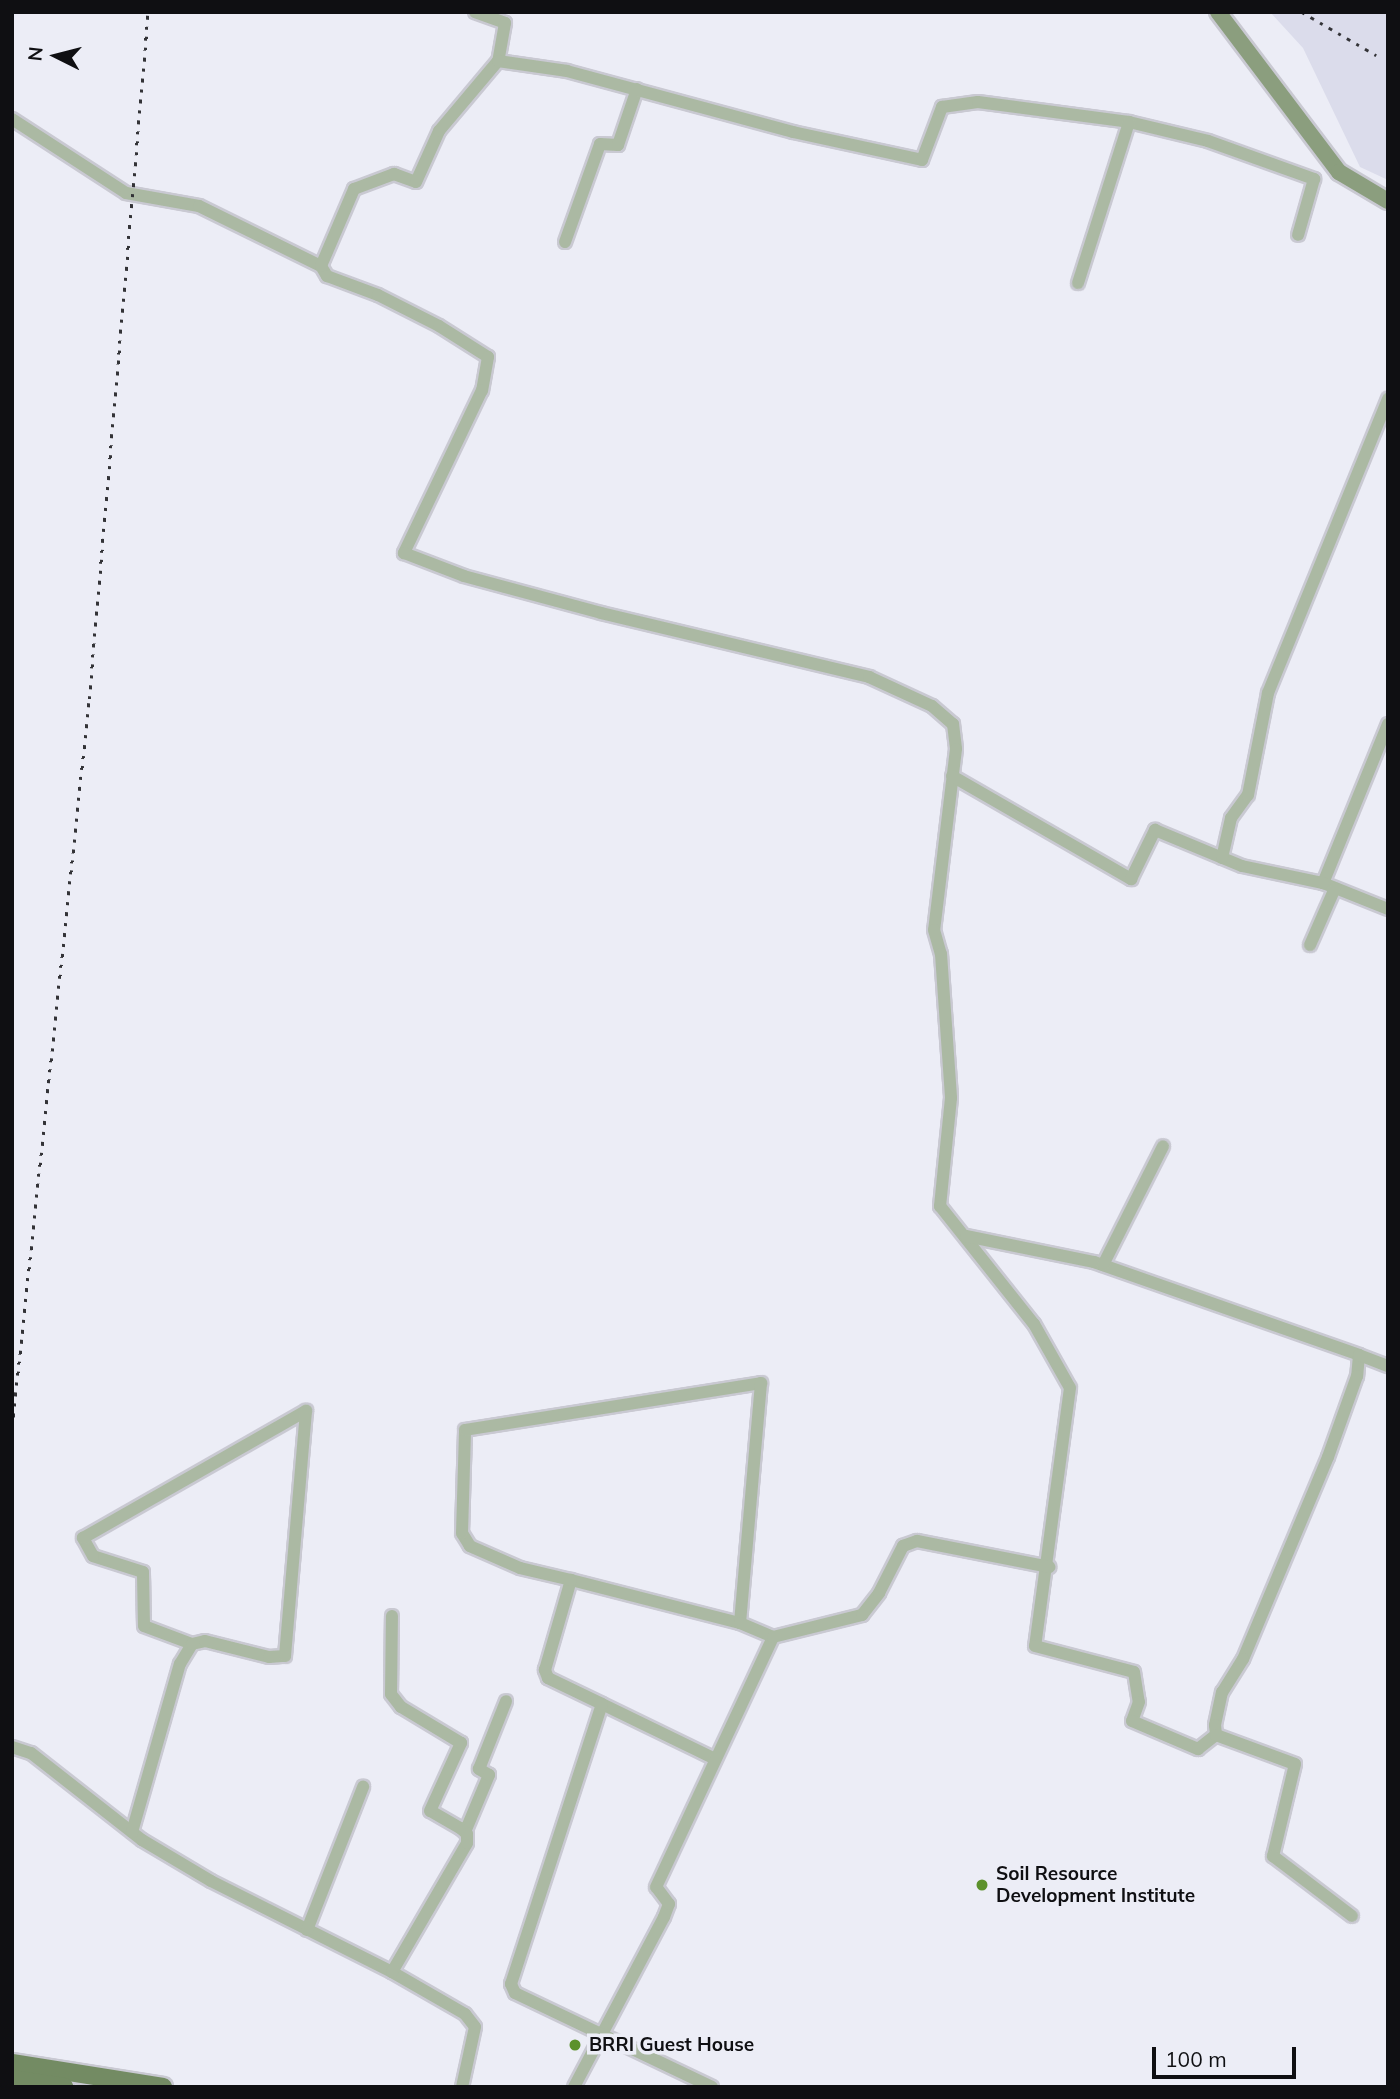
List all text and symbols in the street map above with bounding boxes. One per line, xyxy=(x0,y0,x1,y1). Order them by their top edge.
north arrow xyxy=(21,21,91,91)
text: N xyxy=(22,45,48,62)
place label: Soil Resource Development Institute xyxy=(996,1863,1195,1907)
marker: Soil Resource Development Institute xyxy=(974,1877,990,1893)
scale bar xyxy=(1155,2032,1298,2076)
place label: BRRI Guest House xyxy=(589,2034,754,2056)
marker: BRRI Guest House xyxy=(567,2037,583,2053)
text: 100 m xyxy=(1165,2046,1227,2072)

